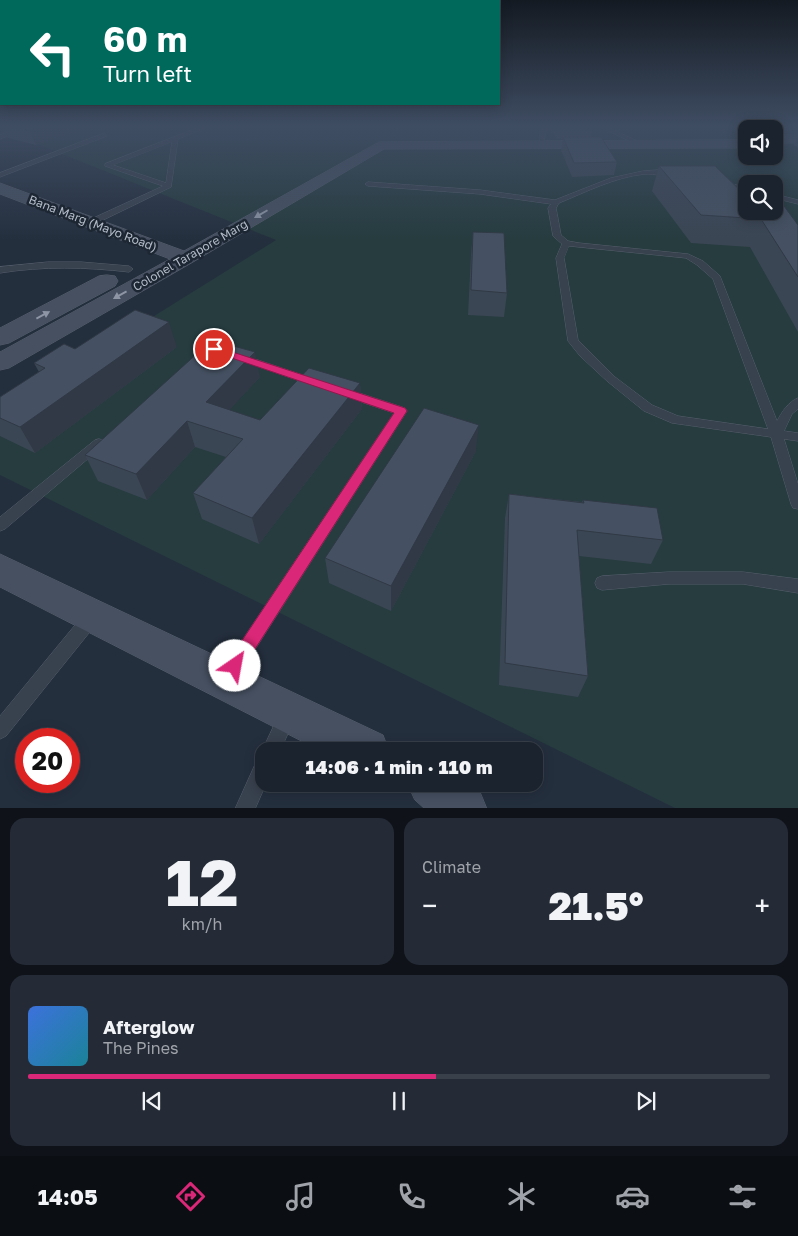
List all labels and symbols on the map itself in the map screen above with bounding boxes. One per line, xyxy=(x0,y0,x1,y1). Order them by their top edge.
street label: Bana Marg (Mayo Road) xyxy=(27,192,159,254)
one-way arrow xyxy=(254,210,267,219)
street label: Colonel Tarapore Marg xyxy=(130,216,250,294)
one-way arrow xyxy=(112,291,127,299)
one-way arrow xyxy=(36,311,50,319)
pin xyxy=(193,328,235,370)
position arrow xyxy=(208,639,260,691)
speed limit sign: 20 xyxy=(15,728,80,793)

